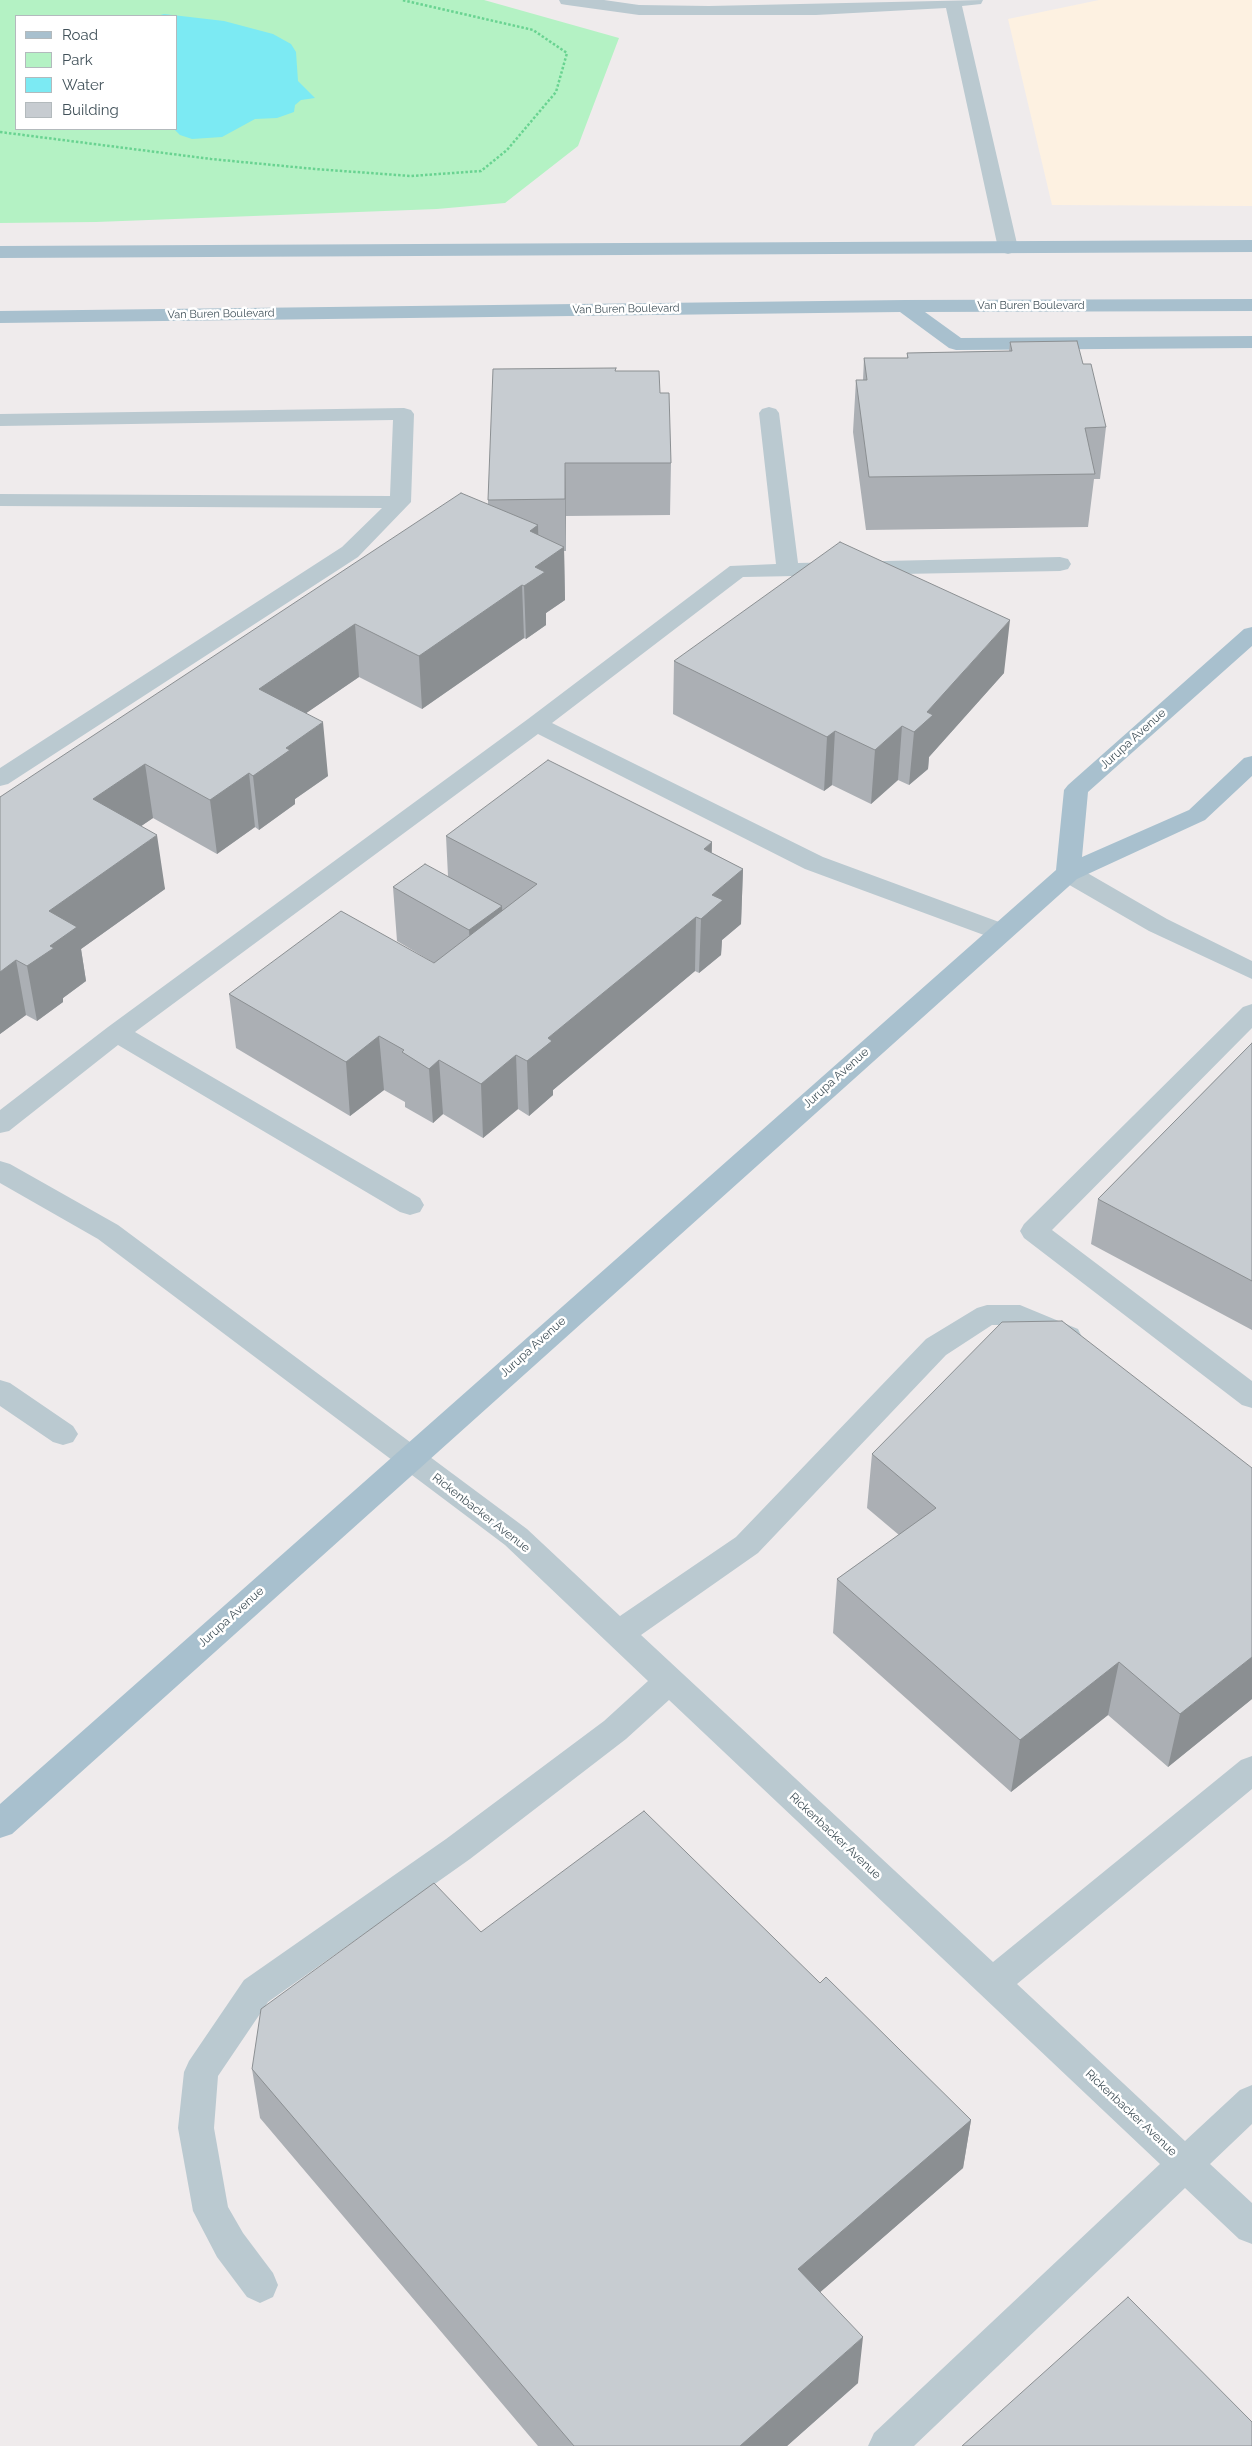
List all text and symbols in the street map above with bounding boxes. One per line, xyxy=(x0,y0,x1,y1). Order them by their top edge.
legend xyxy=(15,15,178,130)
text: Road xyxy=(62,26,98,44)
text: Park xyxy=(62,51,93,69)
text: Water xyxy=(62,76,104,94)
text: Building xyxy=(62,101,119,119)
street label: Van Buren Boulevard xyxy=(977,299,1085,313)
street label: Van Buren Boulevard xyxy=(572,301,680,317)
street label: Van Buren Boulevard xyxy=(167,306,275,322)
street label: Jurupa Avenue xyxy=(1097,706,1169,772)
street label: Jurupa Avenue xyxy=(800,1045,872,1111)
street label: Jurupa Avenue xyxy=(497,1314,569,1380)
street label: Rickenbacker Avenue xyxy=(429,1470,533,1556)
street label: Jurupa Avenue xyxy=(195,1584,267,1650)
street label: Rickenbacker Avenue xyxy=(786,1790,884,1882)
street label: Rickenbacker Avenue xyxy=(1082,2067,1180,2159)

